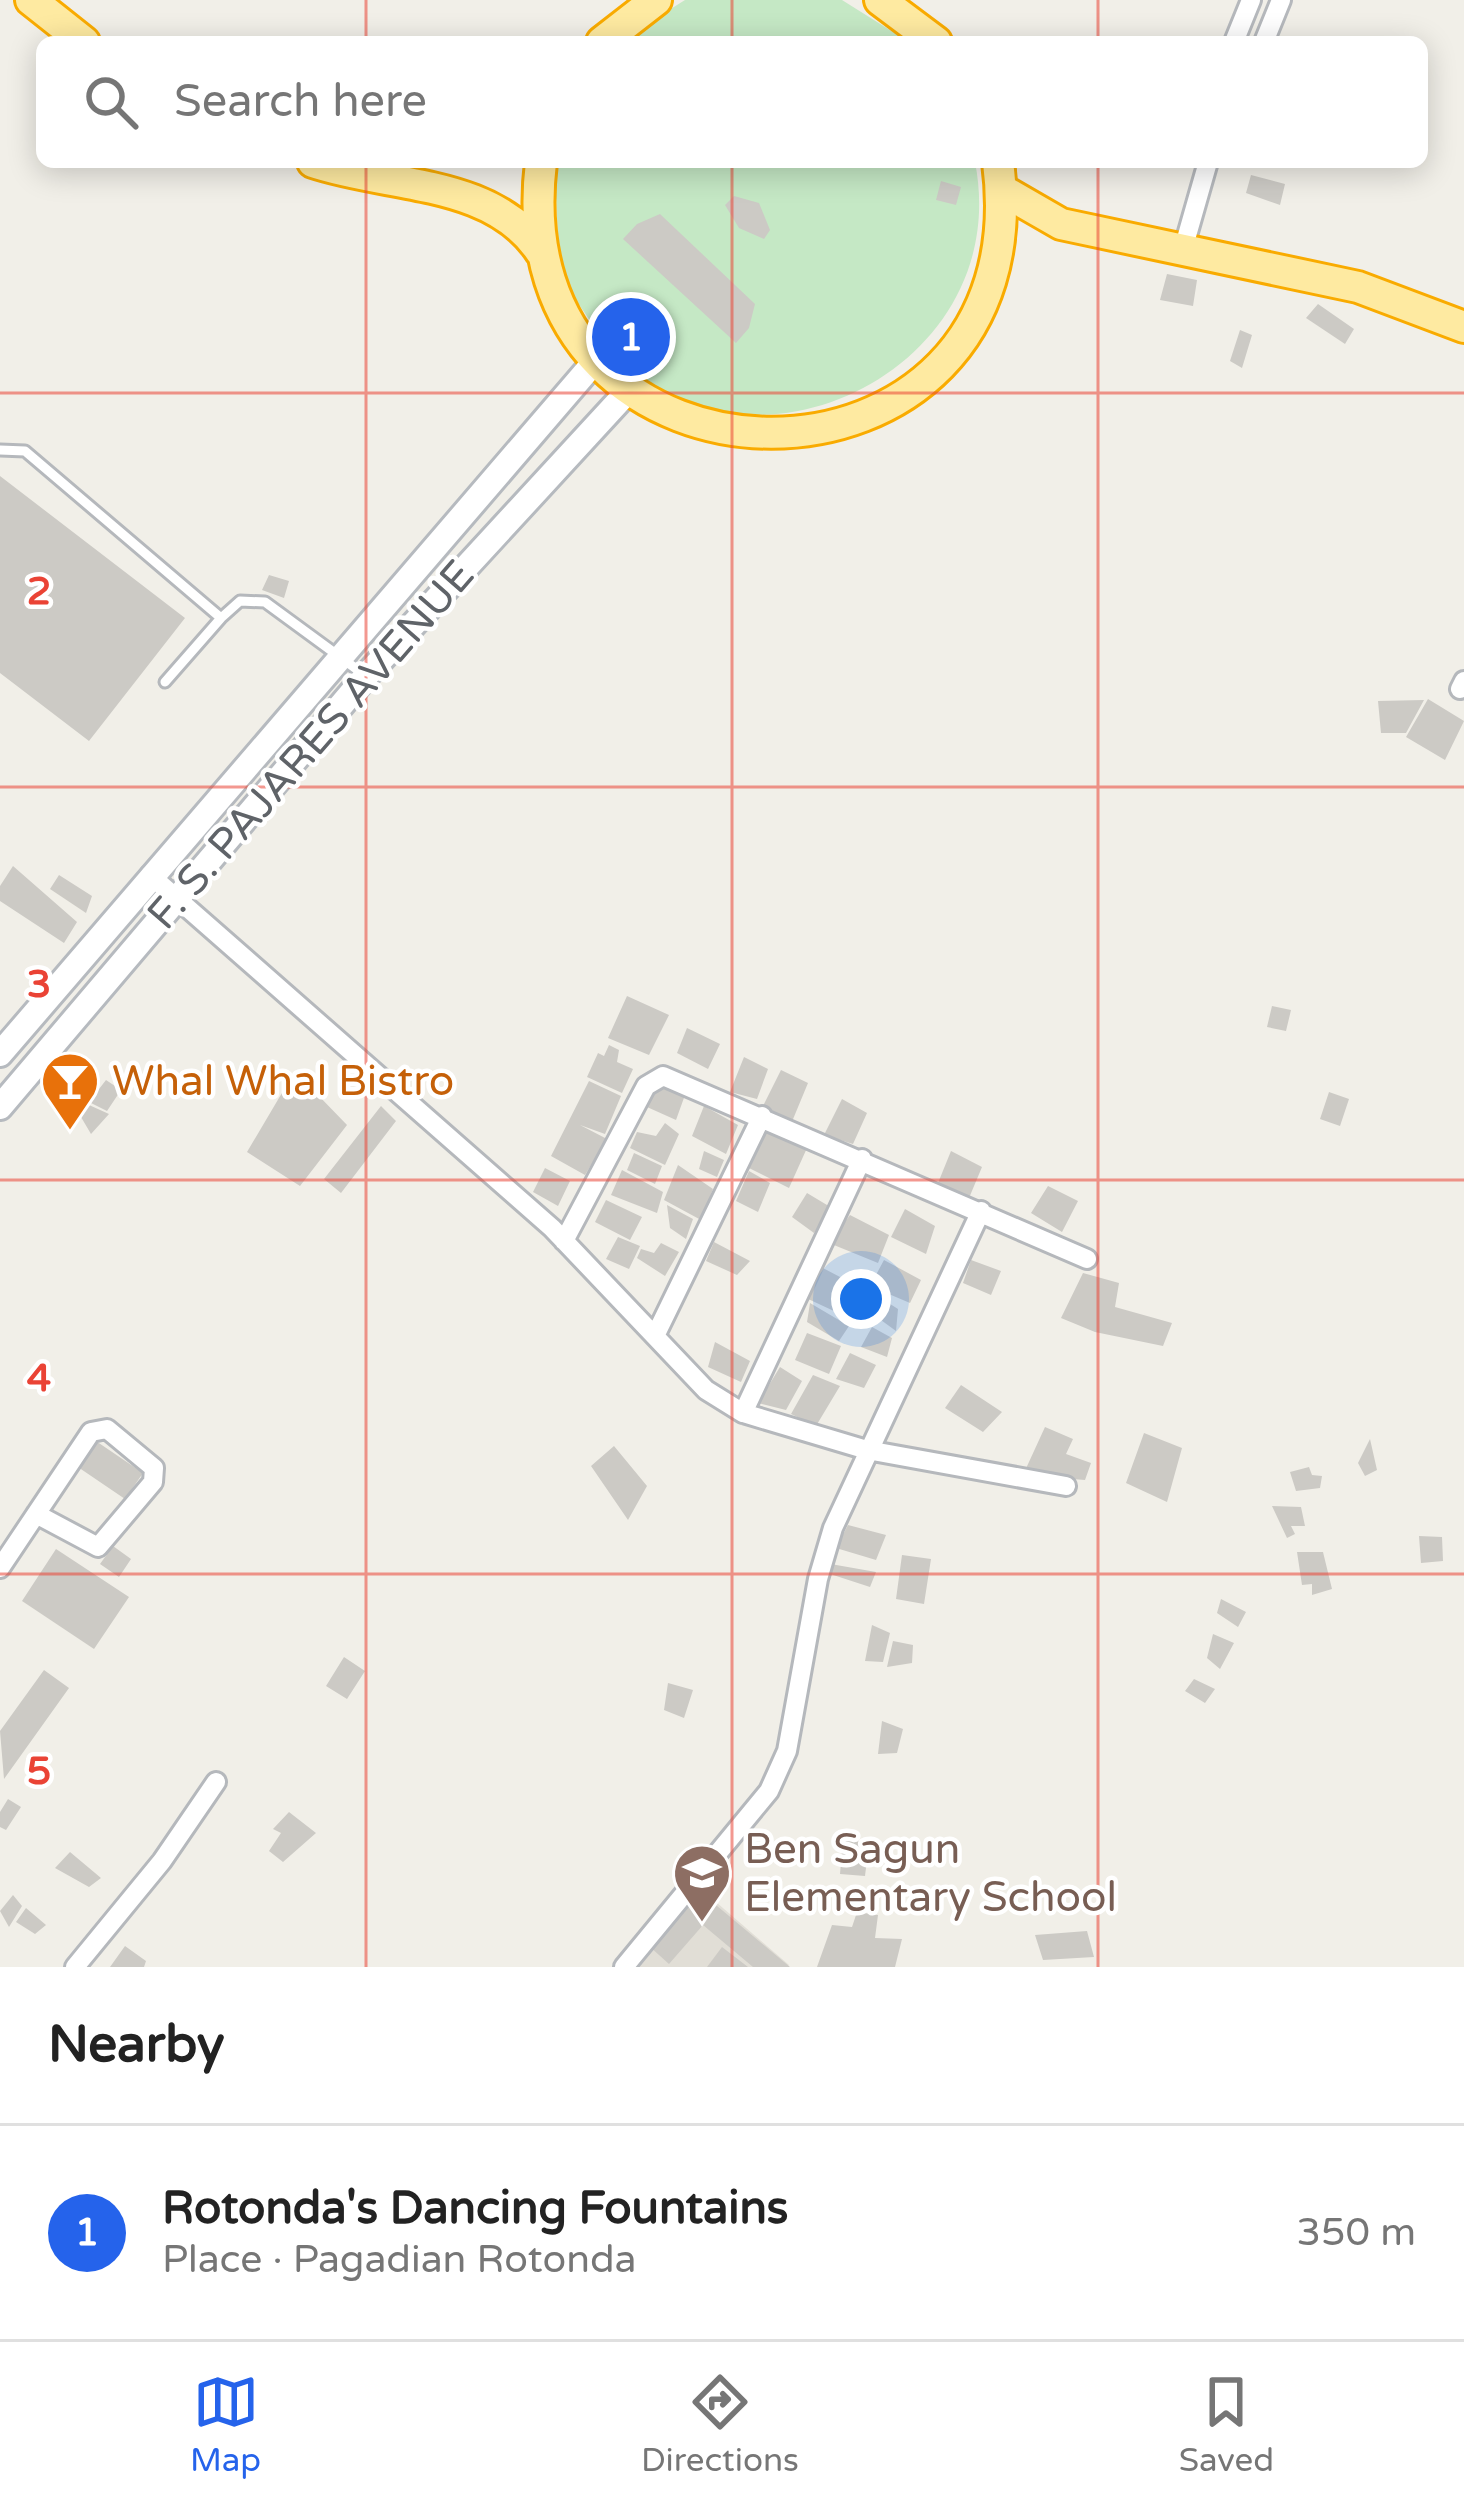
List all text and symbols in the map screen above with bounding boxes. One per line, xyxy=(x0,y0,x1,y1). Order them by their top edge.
search box xyxy=(36,36,1428,168)
icon: search xyxy=(78,69,144,135)
text: Search here xyxy=(174,75,427,129)
pin: 1 xyxy=(592,292,670,382)
street label: F. S. PAJARES AVENUE xyxy=(137,550,485,940)
text: 2 xyxy=(27,568,51,615)
text: 3 xyxy=(27,961,51,1008)
bar icon: Whal Whal Bistro xyxy=(39,1050,101,1132)
place label: Whal Whal Bistro xyxy=(112,1056,454,1107)
your location xyxy=(831,1269,891,1329)
text: 4 xyxy=(27,1355,51,1402)
text: 5 xyxy=(27,1748,51,1795)
place label: Ben Sagun Elementary School xyxy=(744,1824,1117,1923)
school or university icon: Ben Sagun Elementary School xyxy=(671,1842,733,1924)
text: Nearby xyxy=(48,2014,225,2076)
text: Rotonda's Dancing Fountains xyxy=(162,2182,788,2236)
text: 1 xyxy=(75,2209,99,2256)
text: 350 m xyxy=(1297,2209,1416,2256)
text: Place · Pagadian Rotonda xyxy=(162,2236,636,2283)
tab: Map xyxy=(190,2369,261,2480)
tab: Directions xyxy=(641,2369,799,2480)
tab: Saved xyxy=(1179,2369,1274,2480)

